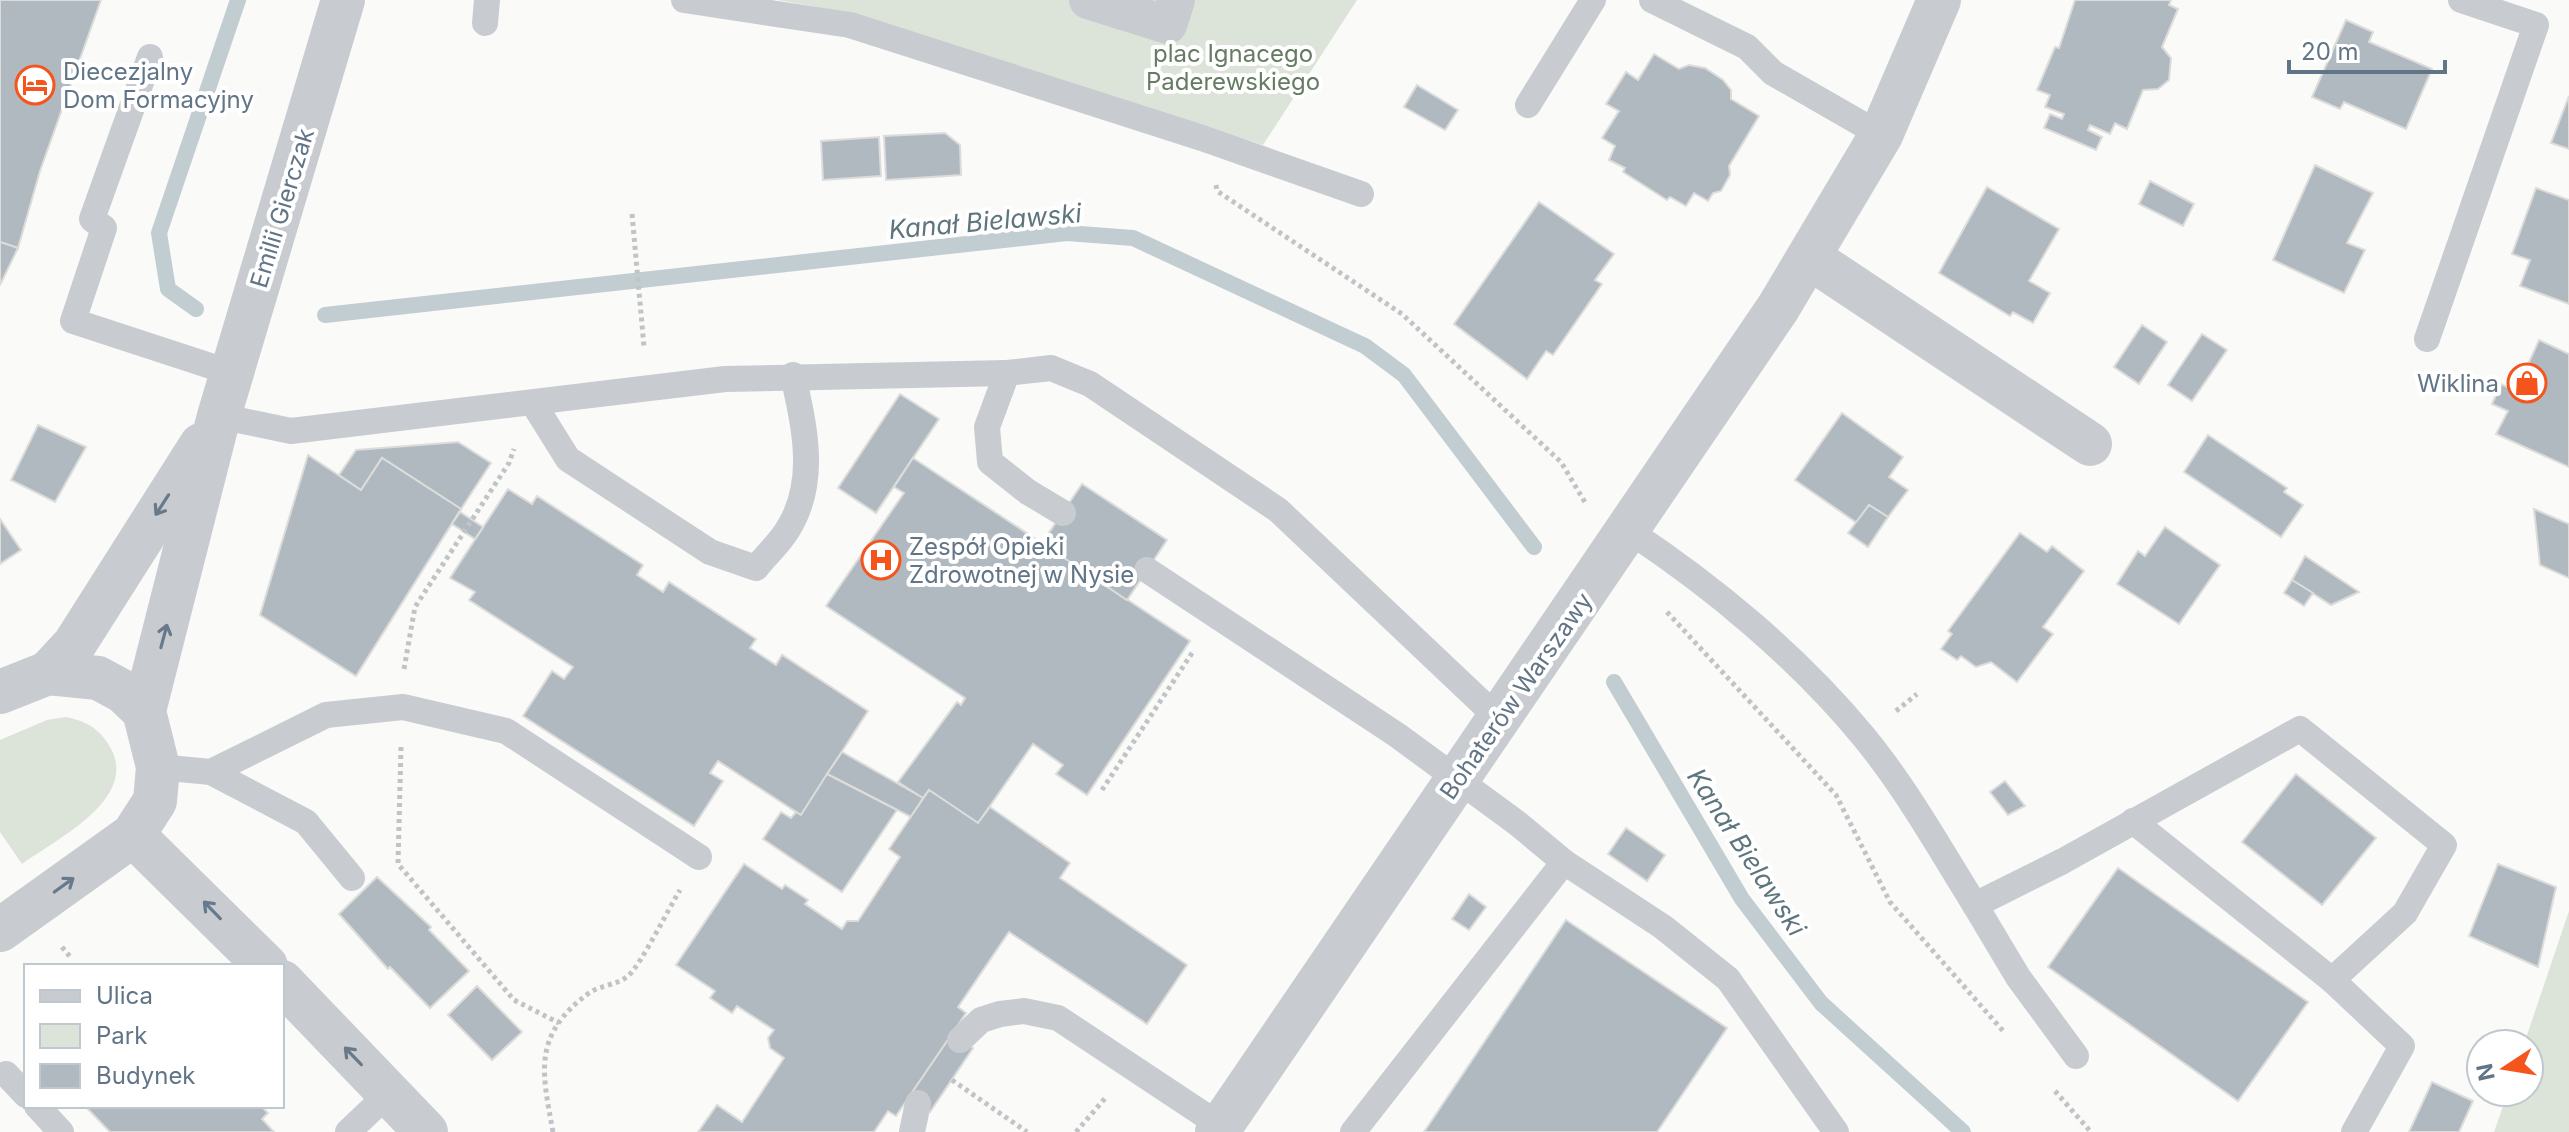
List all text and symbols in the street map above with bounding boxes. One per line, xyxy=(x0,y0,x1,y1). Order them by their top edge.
scale bar xyxy=(2289,24,2445,74)
text: 20 m xyxy=(2301,37,2359,66)
park label: plac Ignacego Paderewskiego xyxy=(1146,39,1320,96)
place label: Diecezjalny Dom Formacyjny xyxy=(63,57,254,114)
hotel icon: Diecezjalny Dom Formacyjny xyxy=(14,64,56,106)
street label: Emilii Gierczak xyxy=(244,125,320,291)
water label: Kanał Bielawski xyxy=(887,197,1083,245)
shop icon: Wiklina xyxy=(2506,362,2548,404)
place label: Wiklina xyxy=(2417,369,2499,398)
one-way arrow xyxy=(153,493,169,516)
place label: Zespół Opieki Zdrowotnej w Nysie xyxy=(909,532,1134,589)
hospital icon: Zespół Opieki Zdrowotnej w Nysie xyxy=(860,539,902,581)
street label: Bohaterów Warszawy xyxy=(1434,587,1598,805)
one-way arrow xyxy=(158,623,173,649)
water label: Kanał Bielawski xyxy=(1681,762,1813,942)
one-way arrow xyxy=(53,877,74,894)
one-way arrow xyxy=(202,900,221,920)
legend xyxy=(24,964,284,1108)
text: Ulica xyxy=(96,981,153,1010)
text: Park xyxy=(96,1021,147,1050)
north arrow xyxy=(2465,1028,2545,1108)
one-way arrow xyxy=(344,1047,363,1066)
text: Budynek xyxy=(96,1061,196,1090)
text: N xyxy=(2471,1061,2500,1083)

